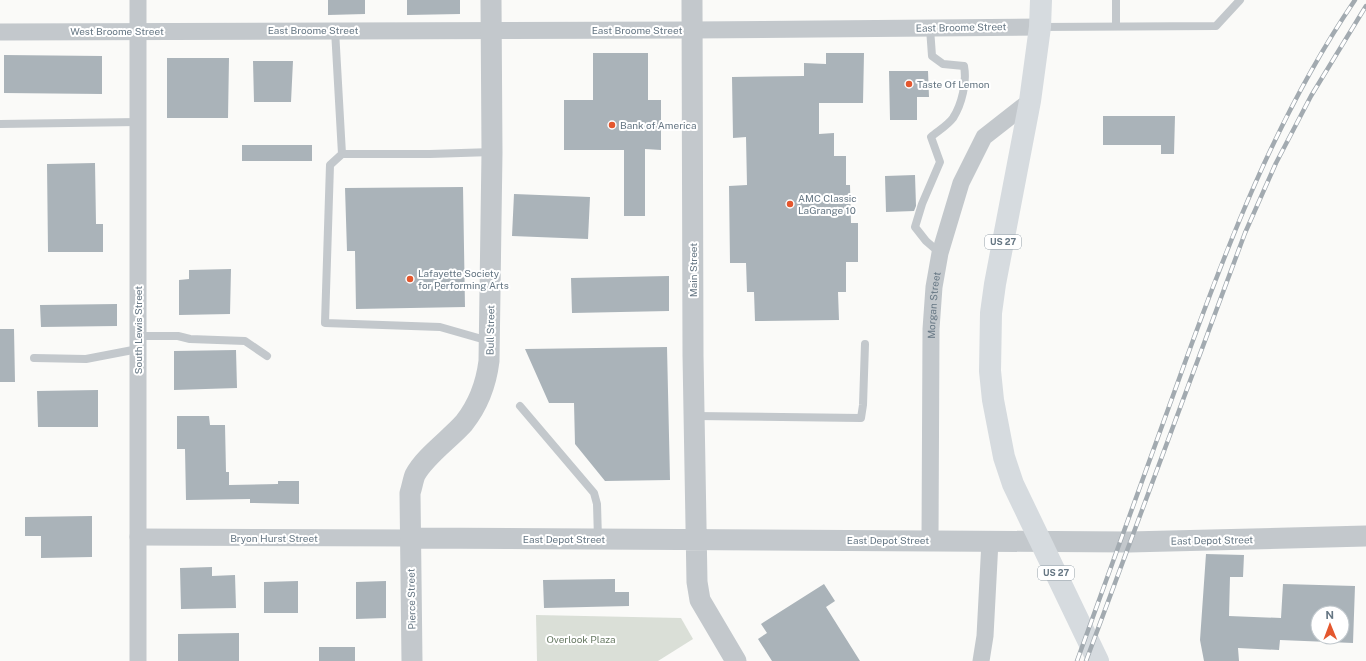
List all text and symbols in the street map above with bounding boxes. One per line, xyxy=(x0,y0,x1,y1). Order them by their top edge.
street label: East Broome Street xyxy=(916,20,1007,34)
street label: East Broome Street xyxy=(268,24,358,36)
street label: East Broome Street xyxy=(592,24,682,36)
street label: West Broome Street xyxy=(70,25,164,37)
place label: Taste Of Lemon xyxy=(917,78,990,90)
marker: Taste Of Lemon xyxy=(904,79,914,89)
place label: Bank of America xyxy=(620,119,696,131)
marker: Bank of America xyxy=(607,120,617,130)
place label: AMC Classic LaGrange 10 xyxy=(798,192,857,216)
marker: AMC Classic LaGrange 10 xyxy=(785,199,795,209)
road number: US 27 xyxy=(985,235,1021,249)
street label: Main Street xyxy=(687,243,699,297)
place label: Lafayette Society for Performing Arts xyxy=(418,267,509,291)
street label: Morgan Street xyxy=(925,271,943,339)
marker: Lafayette Society for Performing Arts xyxy=(405,274,415,284)
street label: South Lewis Street xyxy=(132,286,144,374)
street label: Bull Street xyxy=(484,305,496,355)
street label: Bryon Hurst Street xyxy=(230,532,318,544)
street label: East Depot Street xyxy=(523,533,605,545)
street label: East Depot Street xyxy=(1171,533,1253,547)
street label: East Depot Street xyxy=(847,534,929,546)
road number: US 27 xyxy=(1038,566,1074,580)
street label: Pierce Street xyxy=(404,568,418,630)
north arrow xyxy=(1310,605,1350,645)
text: N xyxy=(1325,609,1334,621)
park label: Overlook Plaza xyxy=(546,633,616,645)

